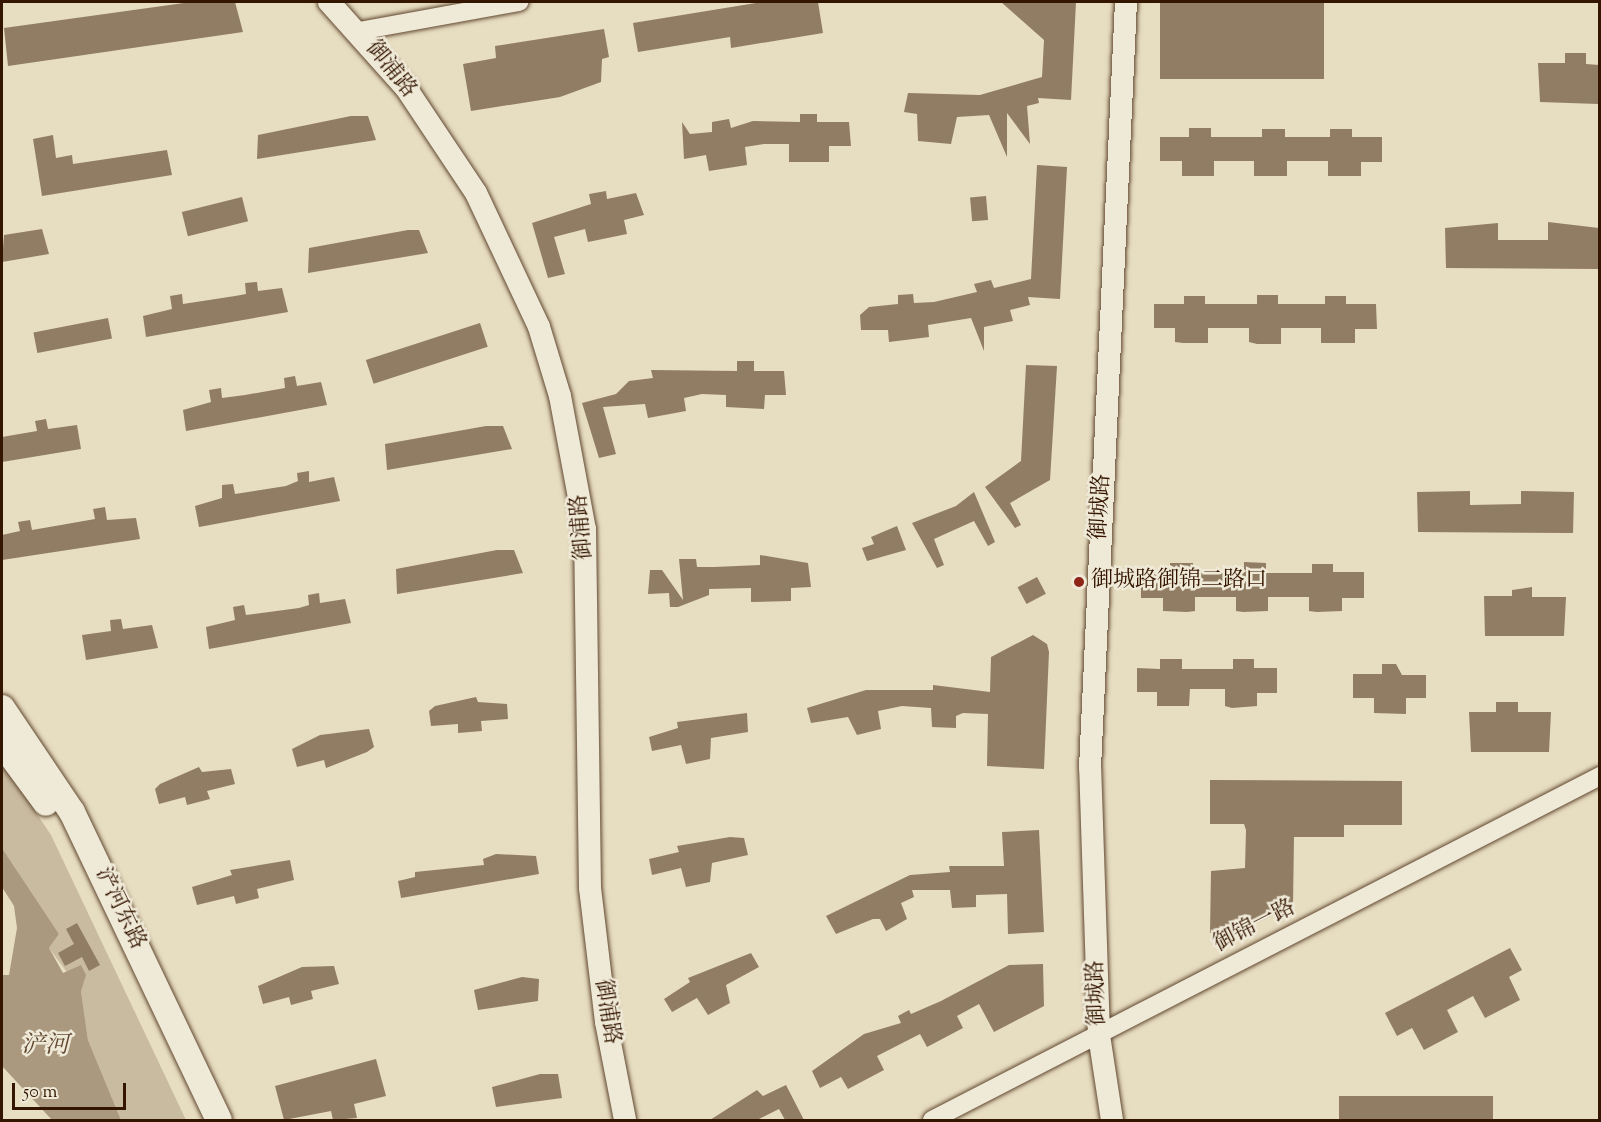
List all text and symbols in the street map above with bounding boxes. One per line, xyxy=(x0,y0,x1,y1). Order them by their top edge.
street label: 御浦路 xyxy=(359,36,421,104)
street label: 御城路 xyxy=(1087,473,1117,541)
street label: 御浦路 xyxy=(567,493,599,561)
place label: 御城路御锦二路口 xyxy=(1091,569,1267,595)
marker: 御城路御锦二路口 xyxy=(1072,575,1086,589)
street label: 浐河东路 xyxy=(88,864,150,954)
street label: 御锦一路 xyxy=(1210,895,1300,959)
street label: 御城路 xyxy=(1084,960,1112,1026)
street label: 御浦路 xyxy=(588,977,624,1047)
water label: 浐河 xyxy=(21,1033,69,1061)
scale bar xyxy=(15,1071,129,1109)
text: 50 m xyxy=(23,1080,57,1106)

